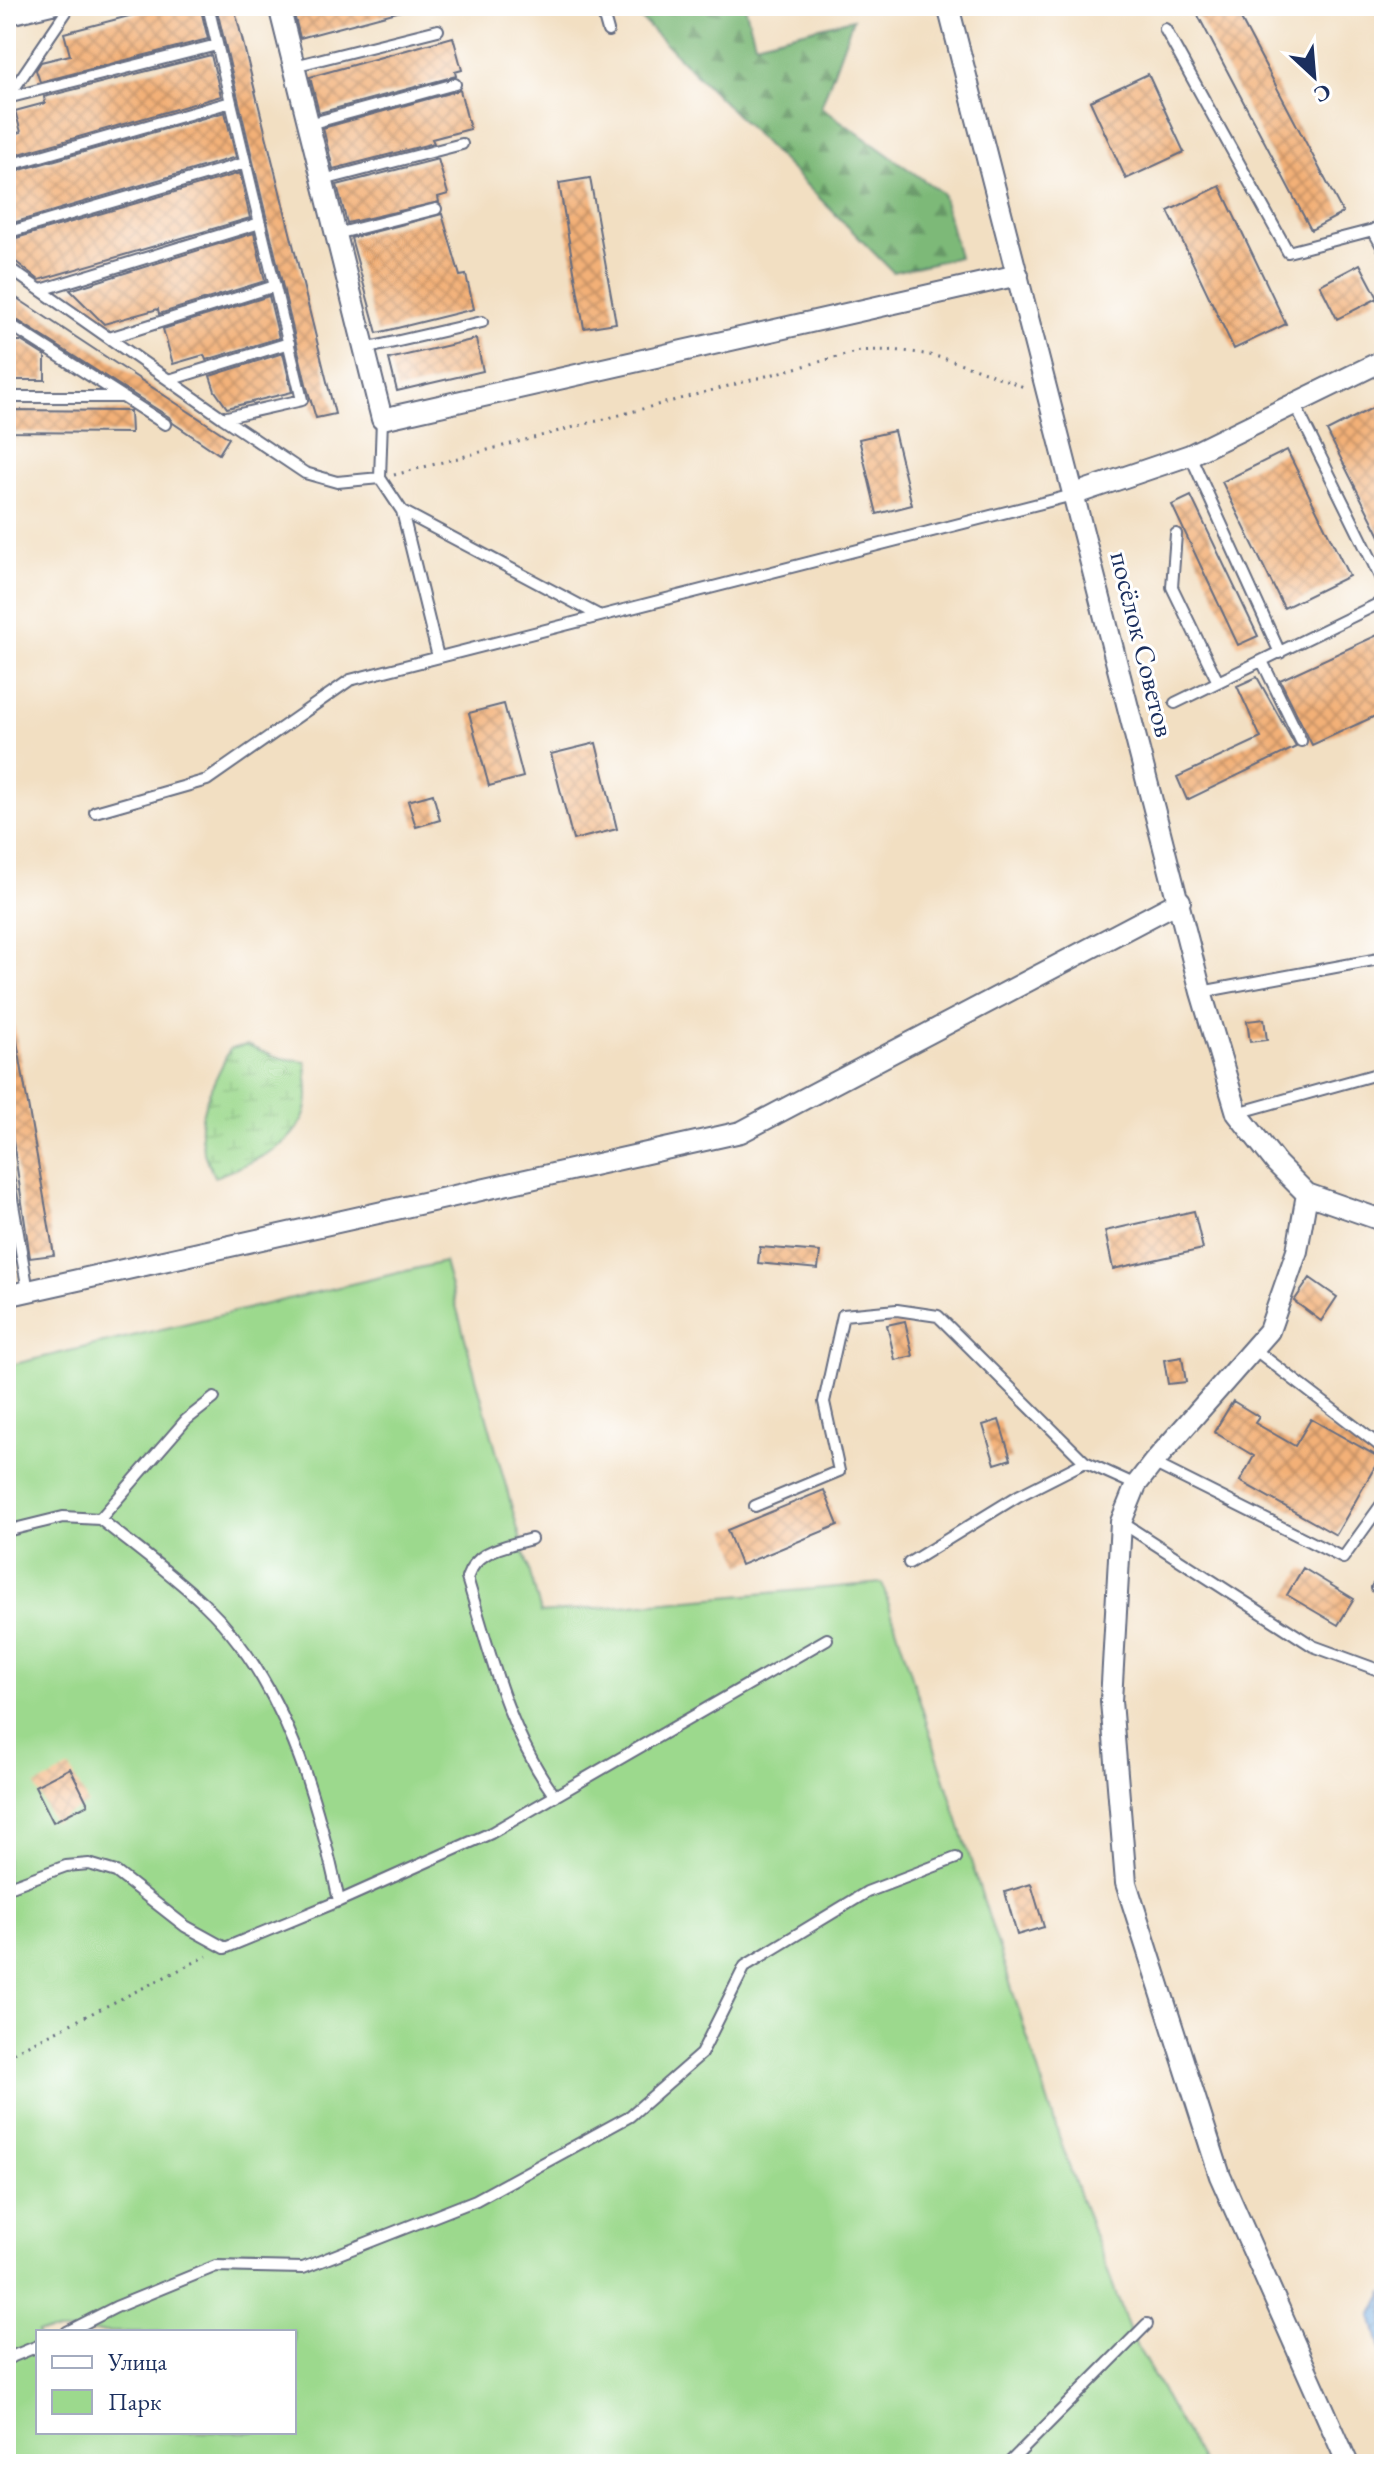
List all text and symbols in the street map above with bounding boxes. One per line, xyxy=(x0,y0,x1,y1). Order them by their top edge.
north arrow xyxy=(1274,36,1354,116)
text: С xyxy=(1309,77,1336,110)
street label: посёлок Советов xyxy=(1103,548,1183,741)
legend xyxy=(36,2330,296,2434)
text: Улица xyxy=(107,2346,167,2377)
text: Парк xyxy=(108,2386,162,2417)

